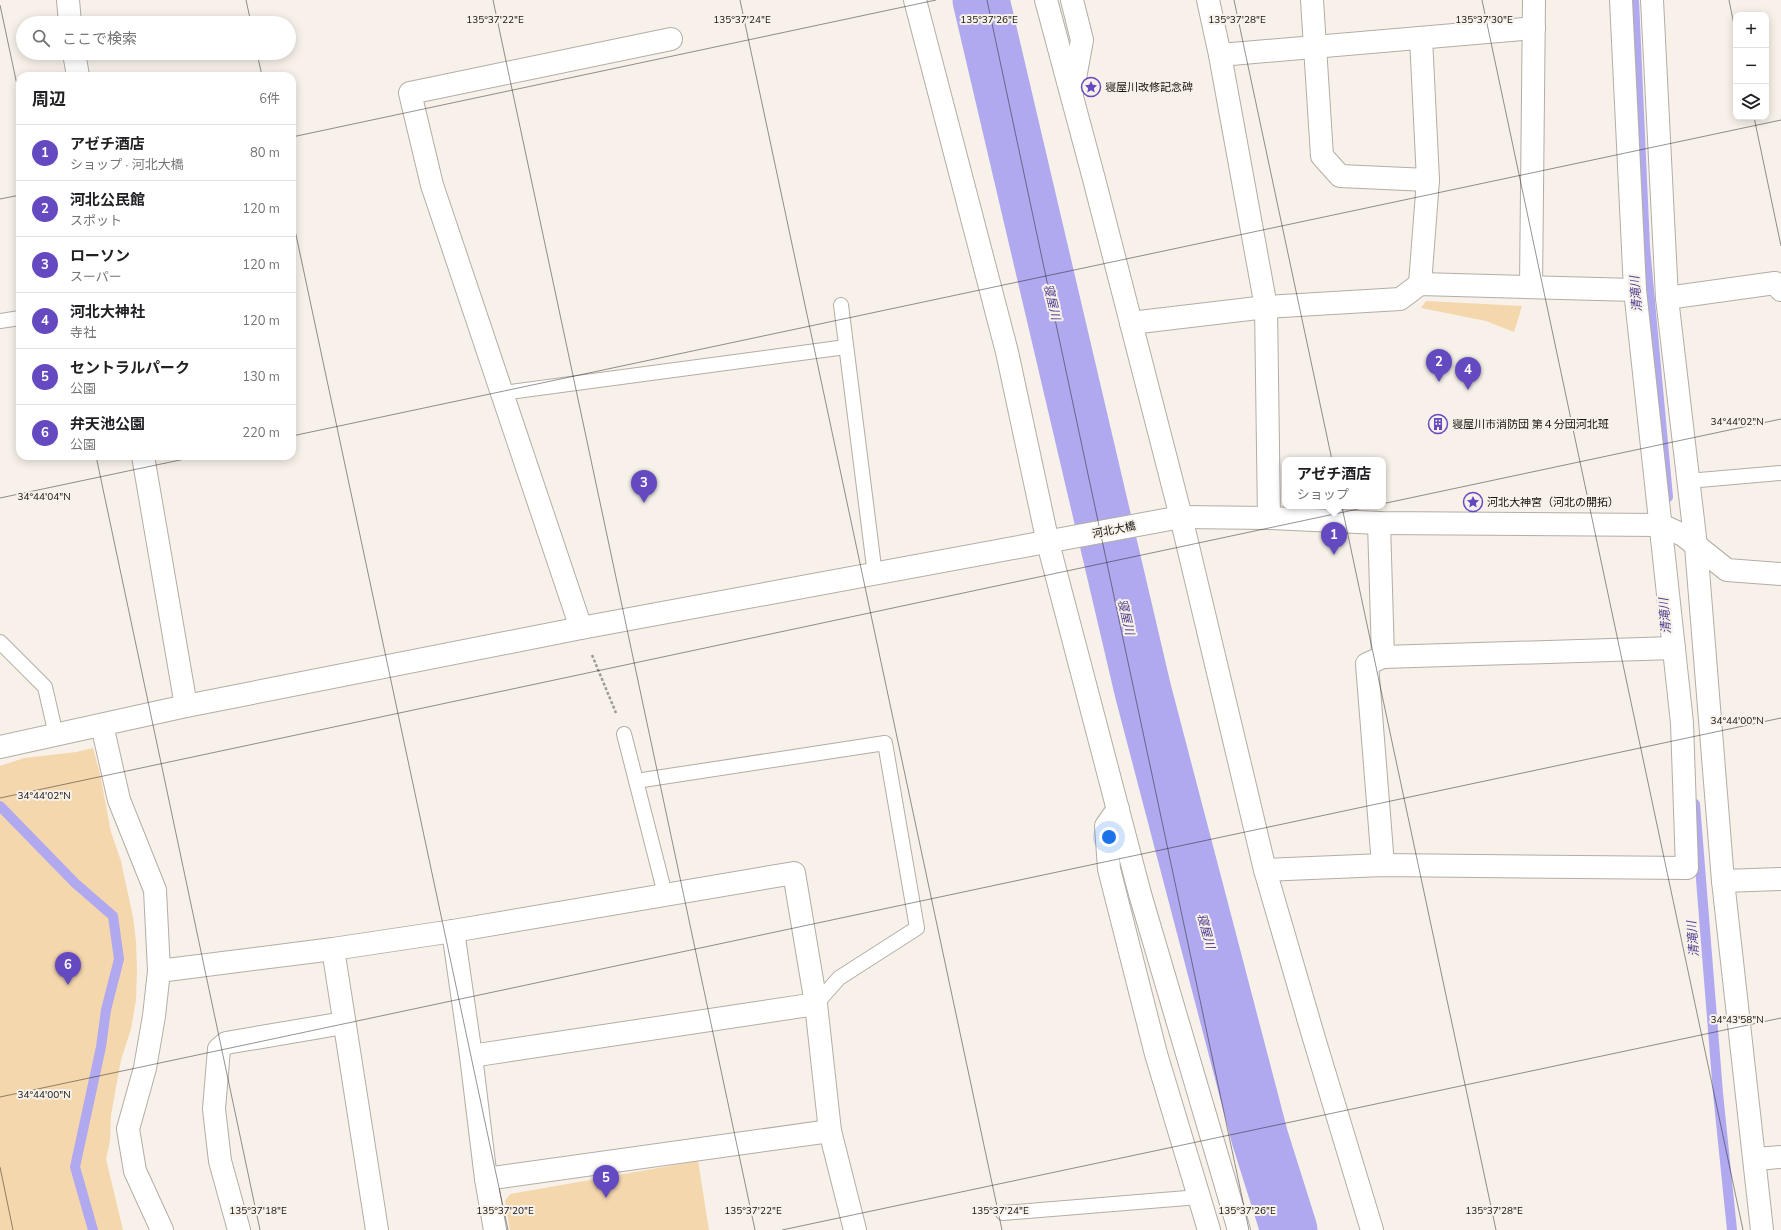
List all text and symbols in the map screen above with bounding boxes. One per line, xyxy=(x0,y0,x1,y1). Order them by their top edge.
map controls xyxy=(1733,12,1769,120)
button: + xyxy=(1733,12,1769,48)
text: 135°37'22"E xyxy=(466,13,524,27)
text: 135°37'24"E xyxy=(713,13,771,27)
text: 135°37'26"E xyxy=(960,13,1018,27)
text: 135°37'28"E xyxy=(1208,13,1266,27)
text: 135°37'30"E xyxy=(1455,13,1513,27)
search box xyxy=(16,16,296,60)
icon: search xyxy=(30,27,52,49)
text: ここで検索 xyxy=(62,29,137,49)
button: − xyxy=(1733,48,1769,84)
place icon: 寝屋川改修記念碑 xyxy=(1080,76,1102,98)
place label: 寝屋川改修記念碑 xyxy=(1105,80,1193,95)
button: layers xyxy=(1733,84,1769,120)
text: 周辺 xyxy=(32,88,66,111)
text: 6件 xyxy=(259,90,280,108)
text: アゼチ酒店 xyxy=(70,134,145,154)
text: 1 xyxy=(41,144,49,162)
text: 80 m xyxy=(250,144,280,162)
text: ショップ · 河北大橋 xyxy=(70,156,184,174)
text: 河北公民館 xyxy=(70,190,145,210)
text: 2 xyxy=(41,200,49,218)
text: 120 m xyxy=(242,200,280,218)
text: スポット xyxy=(70,212,122,230)
text: ローソン xyxy=(70,246,130,266)
text: 3 xyxy=(41,256,49,274)
text: 120 m xyxy=(242,256,280,274)
text: スーパー xyxy=(70,268,122,286)
water label: 清滝川 xyxy=(1626,273,1646,313)
water label: 寝屋川 xyxy=(1040,283,1064,323)
text: 河北大神社 xyxy=(70,302,145,322)
text: 4 xyxy=(41,312,49,330)
text: 120 m xyxy=(242,312,280,330)
text: 寺社 xyxy=(70,324,96,342)
pin: 2 xyxy=(1426,349,1452,382)
pin: 4 xyxy=(1455,357,1481,390)
text: セントラルパーク xyxy=(70,358,190,378)
text: 5 xyxy=(41,368,49,386)
text: 130 m xyxy=(242,368,280,386)
text: 公園 xyxy=(70,380,96,398)
building icon: 寝屋川市消防団 第４分団河北班 xyxy=(1427,413,1449,435)
text: 弁天池公園 xyxy=(70,414,145,434)
text: 34°44'02"N xyxy=(1710,415,1764,429)
place label: 寝屋川市消防団 第４分団河北班 xyxy=(1452,417,1609,432)
text: 6 xyxy=(41,424,49,442)
text: 220 m xyxy=(242,424,280,442)
text: 公園 xyxy=(70,436,96,454)
popup xyxy=(1282,457,1386,509)
text: アゼチ酒店 xyxy=(1297,464,1371,484)
pin: 3 xyxy=(631,470,657,503)
text: ショップ xyxy=(1297,486,1349,504)
text: 34°44'04"N xyxy=(17,490,71,504)
place icon: 河北大神宮（河北の開拓） xyxy=(1462,491,1484,513)
place label: 河北大神宮（河北の開拓） xyxy=(1487,495,1619,510)
street label: 河北大橋 xyxy=(1091,518,1137,542)
pin: 1 xyxy=(1321,522,1347,555)
water label: 清滝川 xyxy=(1655,595,1675,635)
water label: 寝屋川 xyxy=(1114,598,1138,638)
text: 34°44'00"N xyxy=(1710,714,1764,728)
text: 34°44'02"N xyxy=(17,789,71,803)
your location xyxy=(1099,827,1119,847)
water label: 寝屋川 xyxy=(1194,912,1219,952)
water label: 清滝川 xyxy=(1683,918,1703,958)
pin: 6 xyxy=(55,952,81,985)
text: 34°43'58"N xyxy=(1710,1013,1764,1027)
text: 34°44'00"N xyxy=(17,1088,71,1102)
pin: 5 xyxy=(593,1165,619,1198)
text: 135°37'18"E xyxy=(229,1204,287,1218)
text: 135°37'20"E xyxy=(476,1204,534,1218)
text: 135°37'22"E xyxy=(724,1204,782,1218)
text: 135°37'24"E xyxy=(971,1204,1029,1218)
text: 135°37'26"E xyxy=(1218,1204,1276,1218)
text: 135°37'28"E xyxy=(1465,1204,1523,1218)

